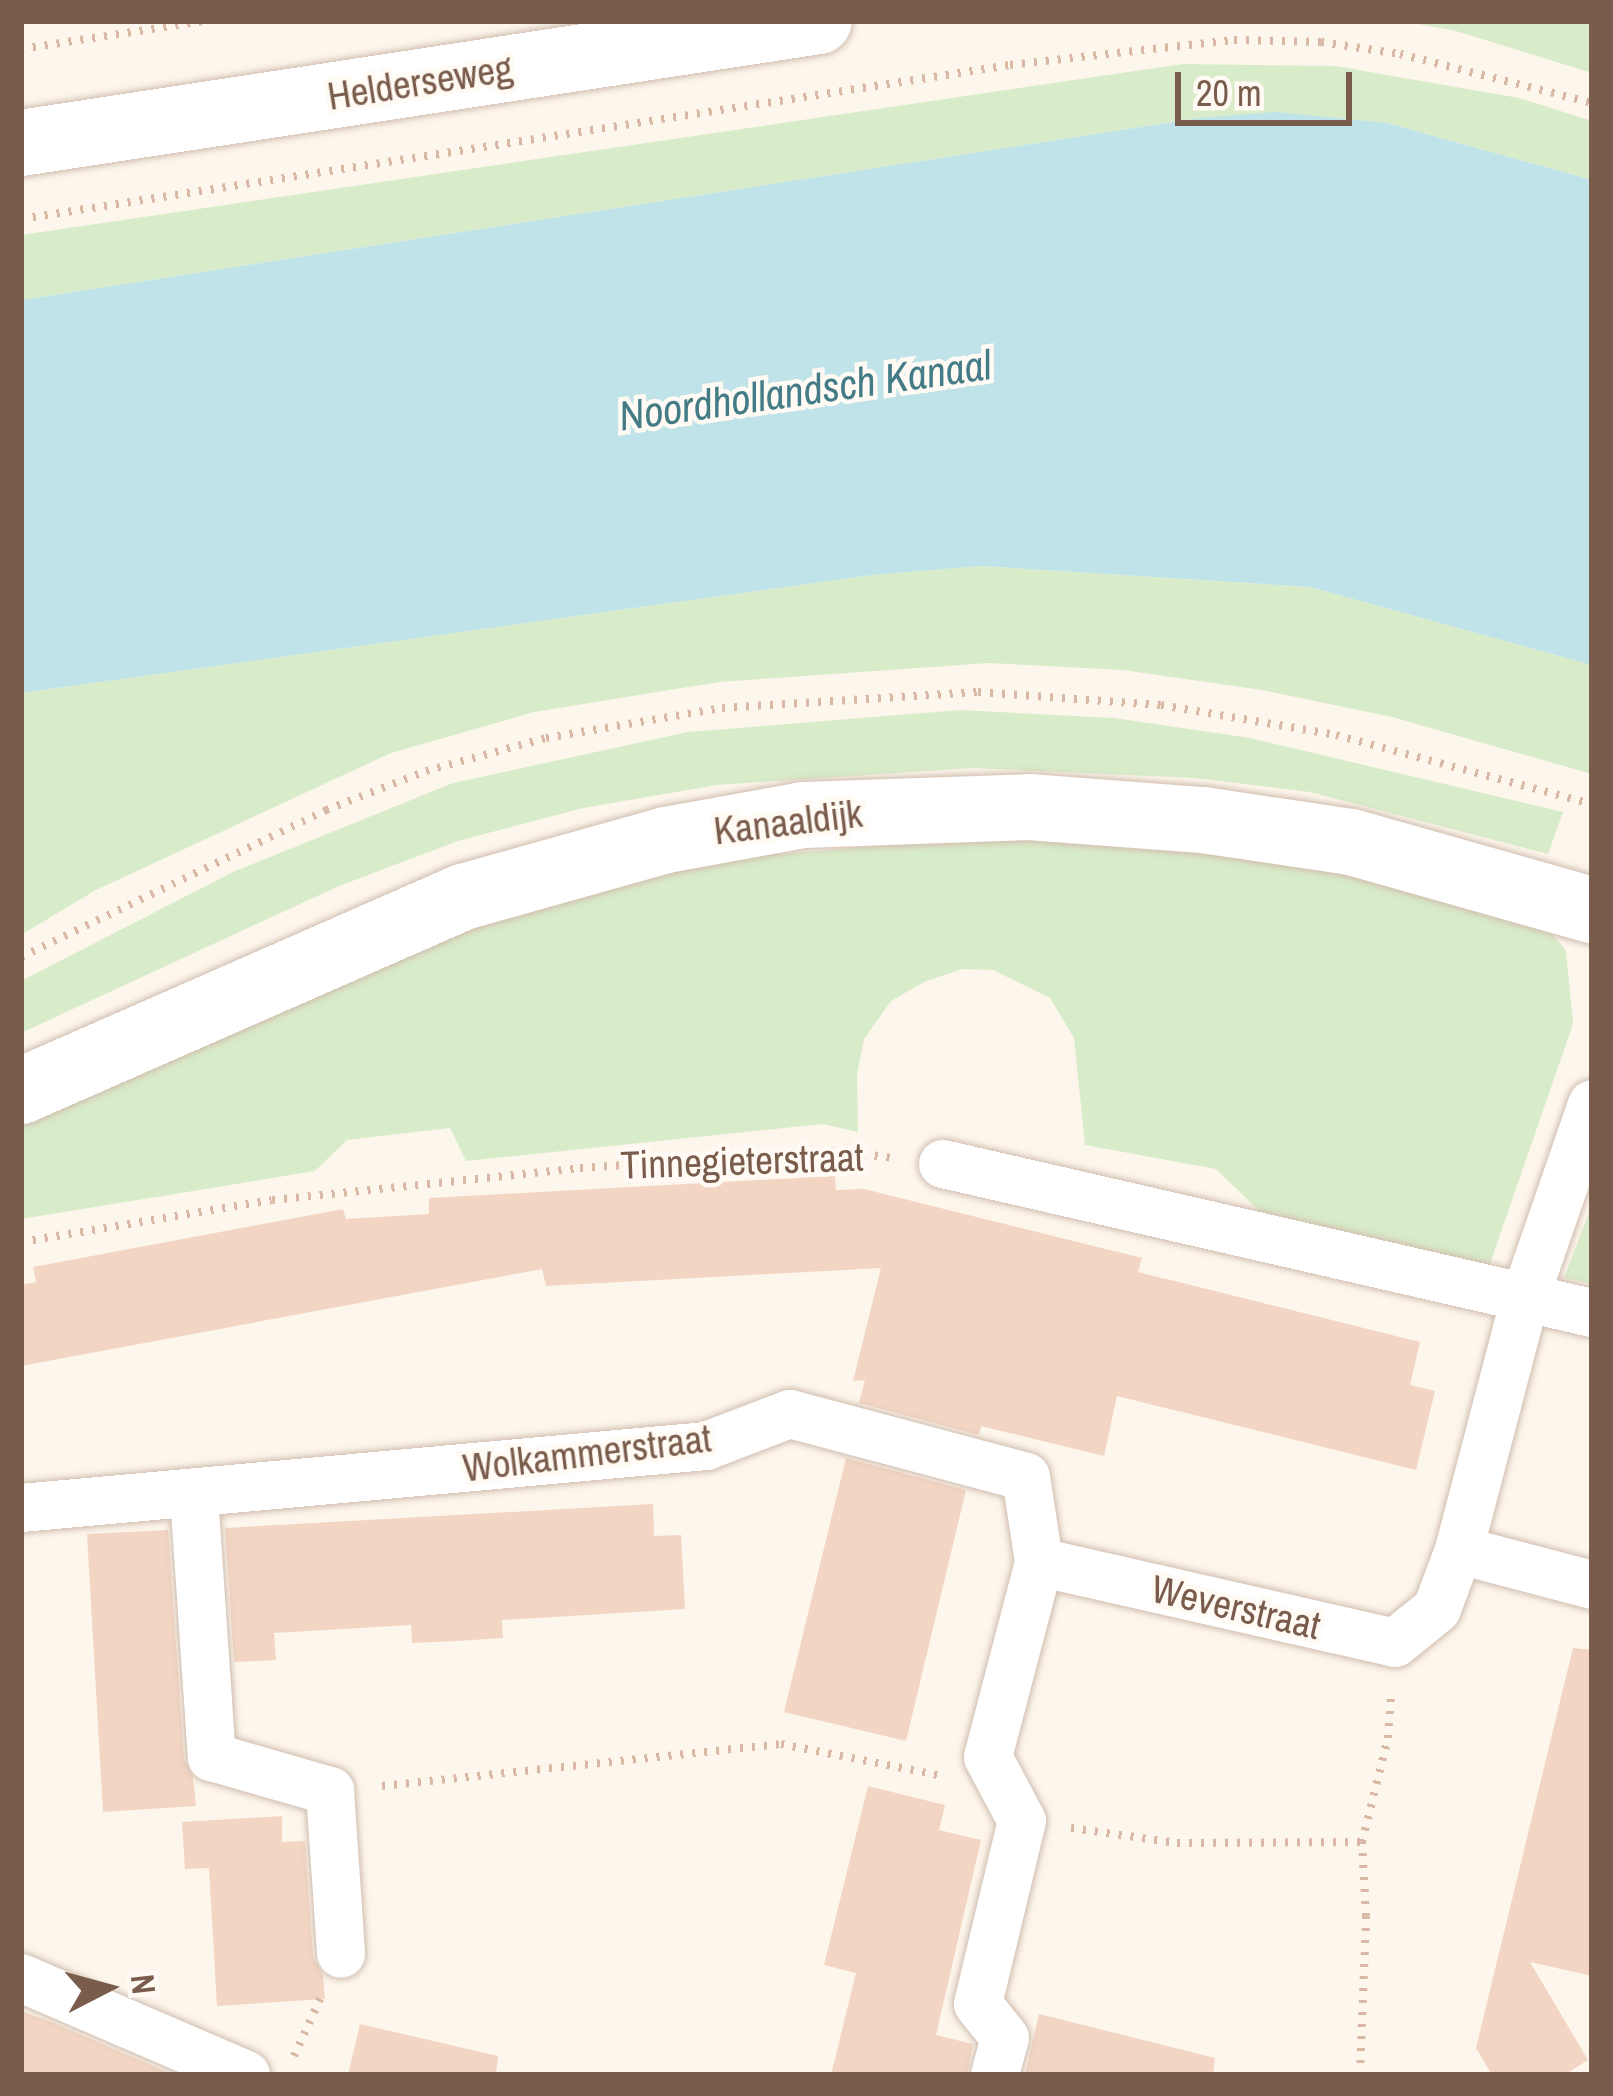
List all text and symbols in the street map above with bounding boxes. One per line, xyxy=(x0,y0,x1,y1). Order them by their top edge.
street label: Helderseweg xyxy=(324,44,516,120)
scale bar xyxy=(1181,48,1358,122)
text: 20 m xyxy=(1196,69,1262,117)
water label: Noordhollandsch Kanaal xyxy=(616,339,994,441)
street label: Kanaaldijk xyxy=(711,790,865,854)
street label: Tinnegieterstraat xyxy=(620,1133,864,1189)
street label: Wolkammerstraat xyxy=(460,1415,714,1491)
street label: Weverstraat xyxy=(1147,1565,1325,1649)
north arrow xyxy=(48,1928,168,2048)
text: N xyxy=(121,1972,167,1996)

